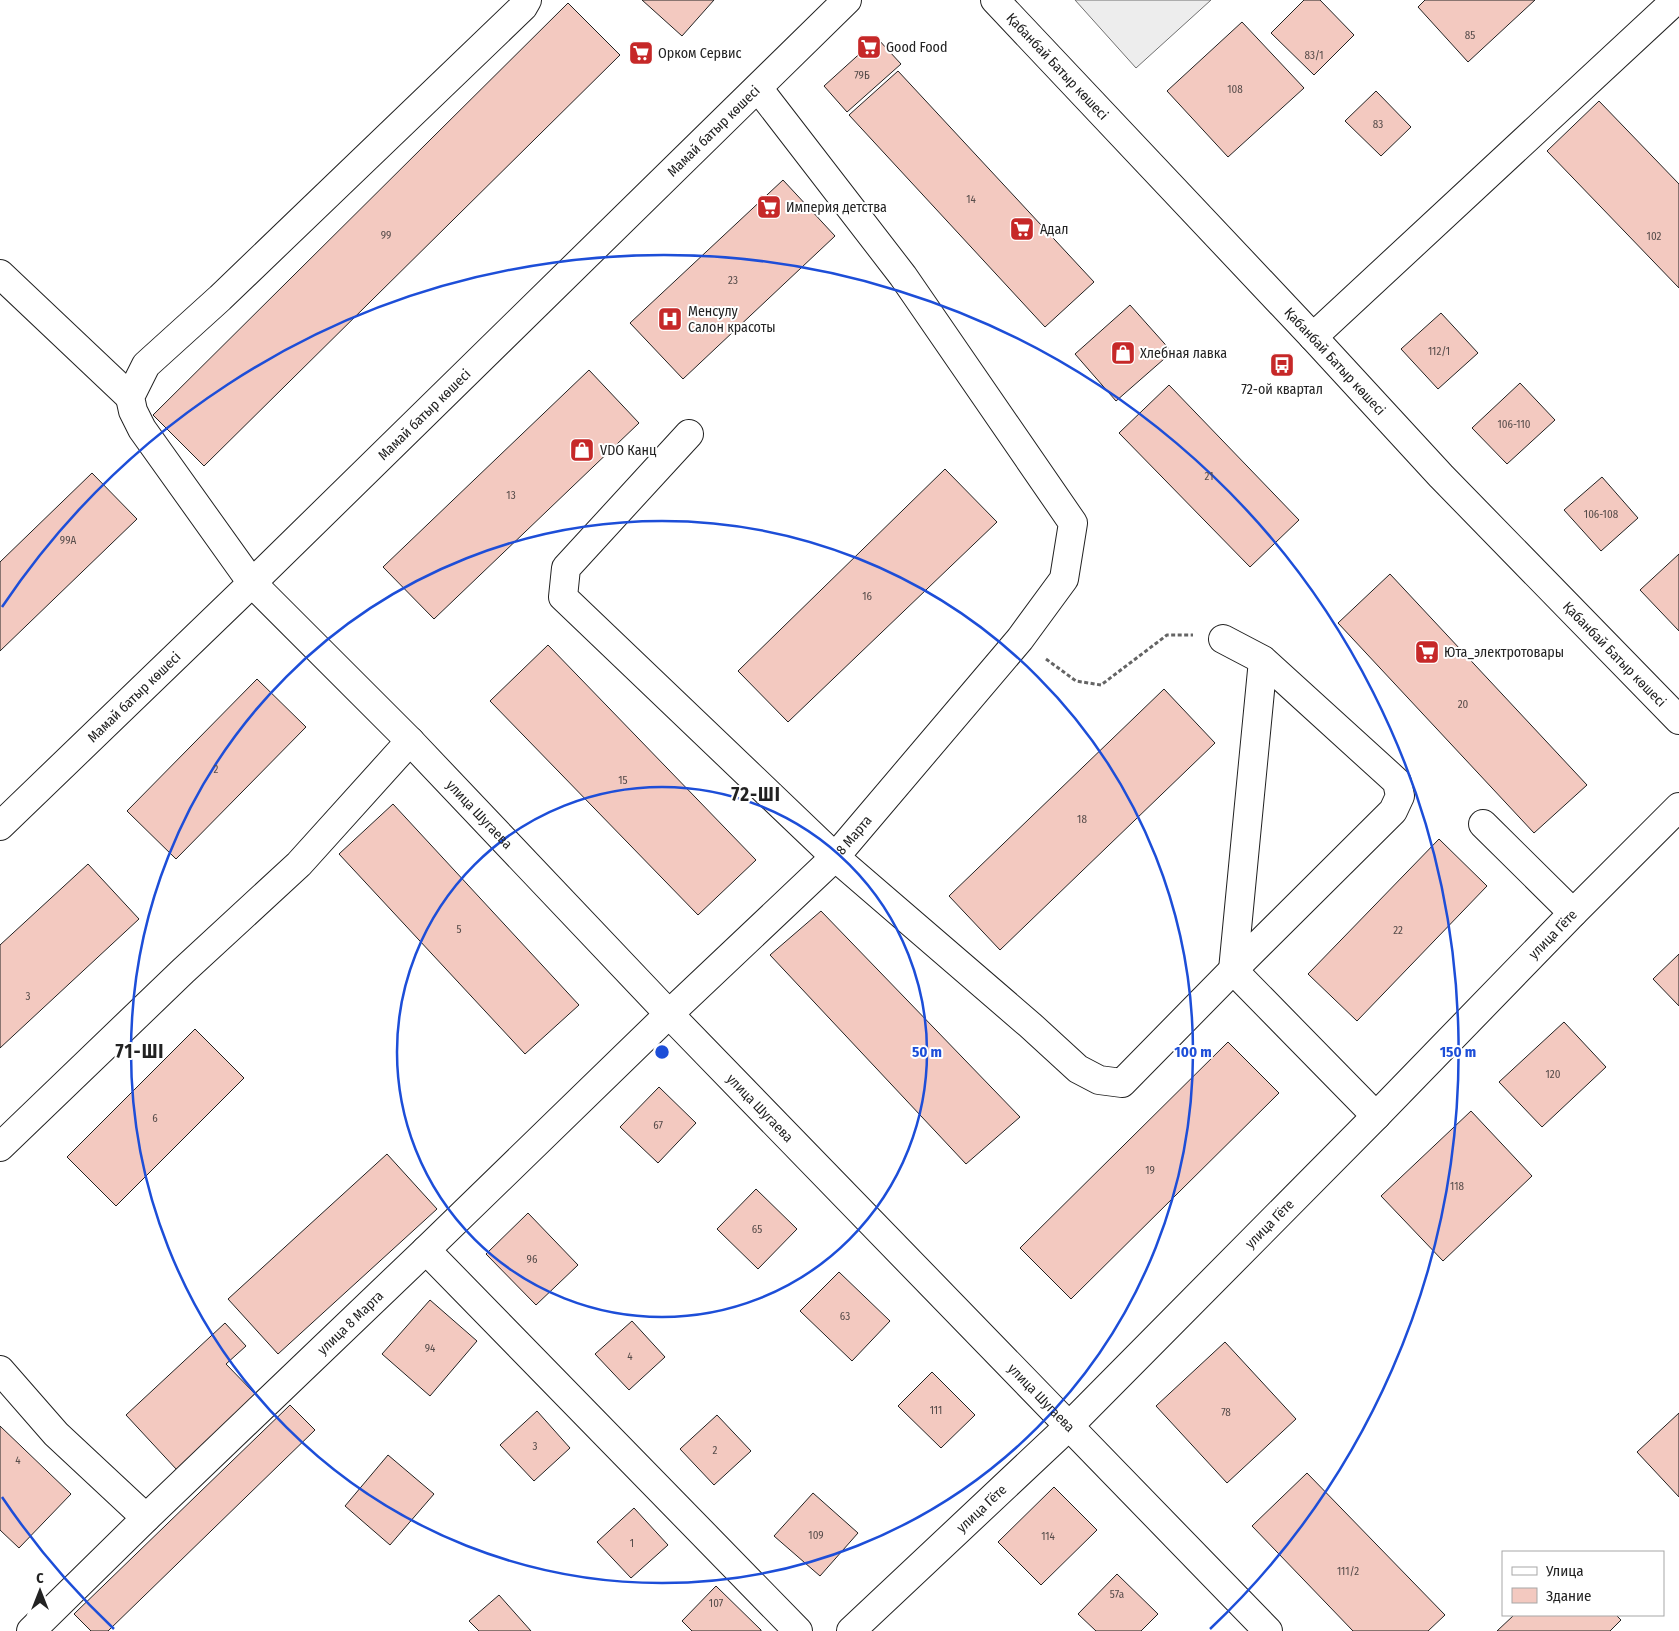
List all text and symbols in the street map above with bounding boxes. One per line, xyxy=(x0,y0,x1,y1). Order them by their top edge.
street label: Қабанбай Батыр көшесі xyxy=(1003,10,1112,124)
house number: 85 xyxy=(1465,29,1475,42)
supermarket icon: Good Food xyxy=(856,34,882,60)
place label: Good Food xyxy=(886,39,947,56)
supermarket icon: Орком Сервис xyxy=(628,40,654,66)
place label: Орком Сервис xyxy=(658,45,742,62)
house number: 83/1 xyxy=(1304,49,1324,62)
house number: 79Б xyxy=(854,69,870,82)
street label: Мамай батыр көшесі xyxy=(664,82,764,180)
house number: 108 xyxy=(1227,83,1243,96)
house number: 83 xyxy=(1373,118,1383,131)
house number: 14 xyxy=(966,193,976,206)
supermarket icon: Империя детства xyxy=(756,194,782,220)
place label: Империя детства xyxy=(786,199,887,216)
supermarket icon: Адал xyxy=(1009,216,1035,242)
place label: Адал xyxy=(1040,221,1068,238)
house number: 99 xyxy=(381,229,391,242)
house number: 102 xyxy=(1647,230,1662,243)
house number: 23 xyxy=(728,274,738,287)
place label: Менсулу Салон красоты xyxy=(688,303,776,336)
street label: Қабанбай Батыр көшесі xyxy=(1281,304,1389,419)
hospital icon: Менсулу Салон красоты xyxy=(657,306,683,332)
shop icon: Хлебная лавка xyxy=(1110,340,1136,366)
place label: Хлебная лавка xyxy=(1140,345,1227,362)
house number: 112/1 xyxy=(1428,345,1450,358)
bus stop icon: 72-ой квартал xyxy=(1269,352,1295,378)
street label: Мамай батыр көшесі xyxy=(375,366,474,464)
place label: 72-ой квартал xyxy=(1241,381,1323,398)
house number: 106-110 xyxy=(1498,418,1531,431)
shop icon: VDO Канц xyxy=(569,437,595,463)
place label: VDO Канц xyxy=(600,442,657,459)
house number: 21 xyxy=(1205,470,1213,483)
house number: 13 xyxy=(506,489,516,502)
house number: 106-108 xyxy=(1584,508,1619,521)
house number: 99А xyxy=(60,534,76,547)
house number: 16 xyxy=(862,590,872,603)
street label: Қабанбай Батыр көшесі xyxy=(1559,598,1670,711)
supermarket icon: Юта_электротовары xyxy=(1414,639,1440,665)
place label: Юта_электротовары xyxy=(1444,644,1564,661)
street label: Мамай батыр көшесі xyxy=(84,648,184,746)
house number: 20 xyxy=(1458,698,1469,711)
house number: 2 xyxy=(214,763,219,776)
house number: 15 xyxy=(618,774,628,787)
street label: улица Шугаева xyxy=(443,777,516,853)
district label: 72-ШІ xyxy=(731,783,781,806)
street label: 8 Марта xyxy=(833,812,876,858)
house number: 18 xyxy=(1077,813,1087,826)
street label: улица Гёте xyxy=(1525,906,1581,963)
house number: 5 xyxy=(456,923,462,936)
house number: 22 xyxy=(1393,924,1403,937)
house number: 3 xyxy=(26,990,31,1003)
district label: 71-ШІ xyxy=(116,1040,164,1063)
centre of rings xyxy=(653,1043,671,1061)
text: 50 m xyxy=(912,1043,942,1061)
text: 100 m xyxy=(1174,1043,1212,1061)
text: 150 m xyxy=(1440,1043,1476,1061)
house number: 120 xyxy=(1546,1068,1561,1081)
street label: улица Шугаева xyxy=(723,1070,797,1146)
house number: 6 xyxy=(152,1112,158,1125)
house number: 67 xyxy=(653,1119,663,1132)
house number: 19 xyxy=(1145,1164,1155,1177)
house number: 118 xyxy=(1450,1180,1464,1193)
street label: улица Гёте xyxy=(1242,1196,1298,1252)
house number: 65 xyxy=(752,1223,762,1236)
house number: 96 xyxy=(527,1253,538,1266)
street label: улица 8 Марта xyxy=(314,1287,387,1358)
house number: 63 xyxy=(840,1310,850,1323)
house number: 94 xyxy=(425,1342,436,1355)
house number: 4 xyxy=(627,1350,633,1363)
street label: улица Шугаева xyxy=(1004,1360,1078,1436)
house number: 111 xyxy=(930,1404,942,1417)
house number: 78 xyxy=(1221,1406,1231,1419)
house number: 3 xyxy=(533,1440,538,1453)
house number: 2 xyxy=(713,1444,718,1457)
house number: 4 xyxy=(15,1454,21,1467)
street label: улица Гёте xyxy=(953,1481,1010,1536)
house number: 109 xyxy=(808,1529,824,1542)
house number: 114 xyxy=(1041,1530,1056,1543)
house number: 1 xyxy=(630,1537,634,1550)
legend xyxy=(1502,1551,1664,1616)
text: Улица xyxy=(1545,1562,1584,1580)
house number: 111/2 xyxy=(1337,1565,1359,1578)
north arrow xyxy=(15,1566,65,1616)
text: С xyxy=(36,1570,44,1587)
text: Здание xyxy=(1546,1587,1592,1605)
house number: 57а xyxy=(1110,1588,1124,1601)
house number: 107 xyxy=(709,1597,724,1610)

